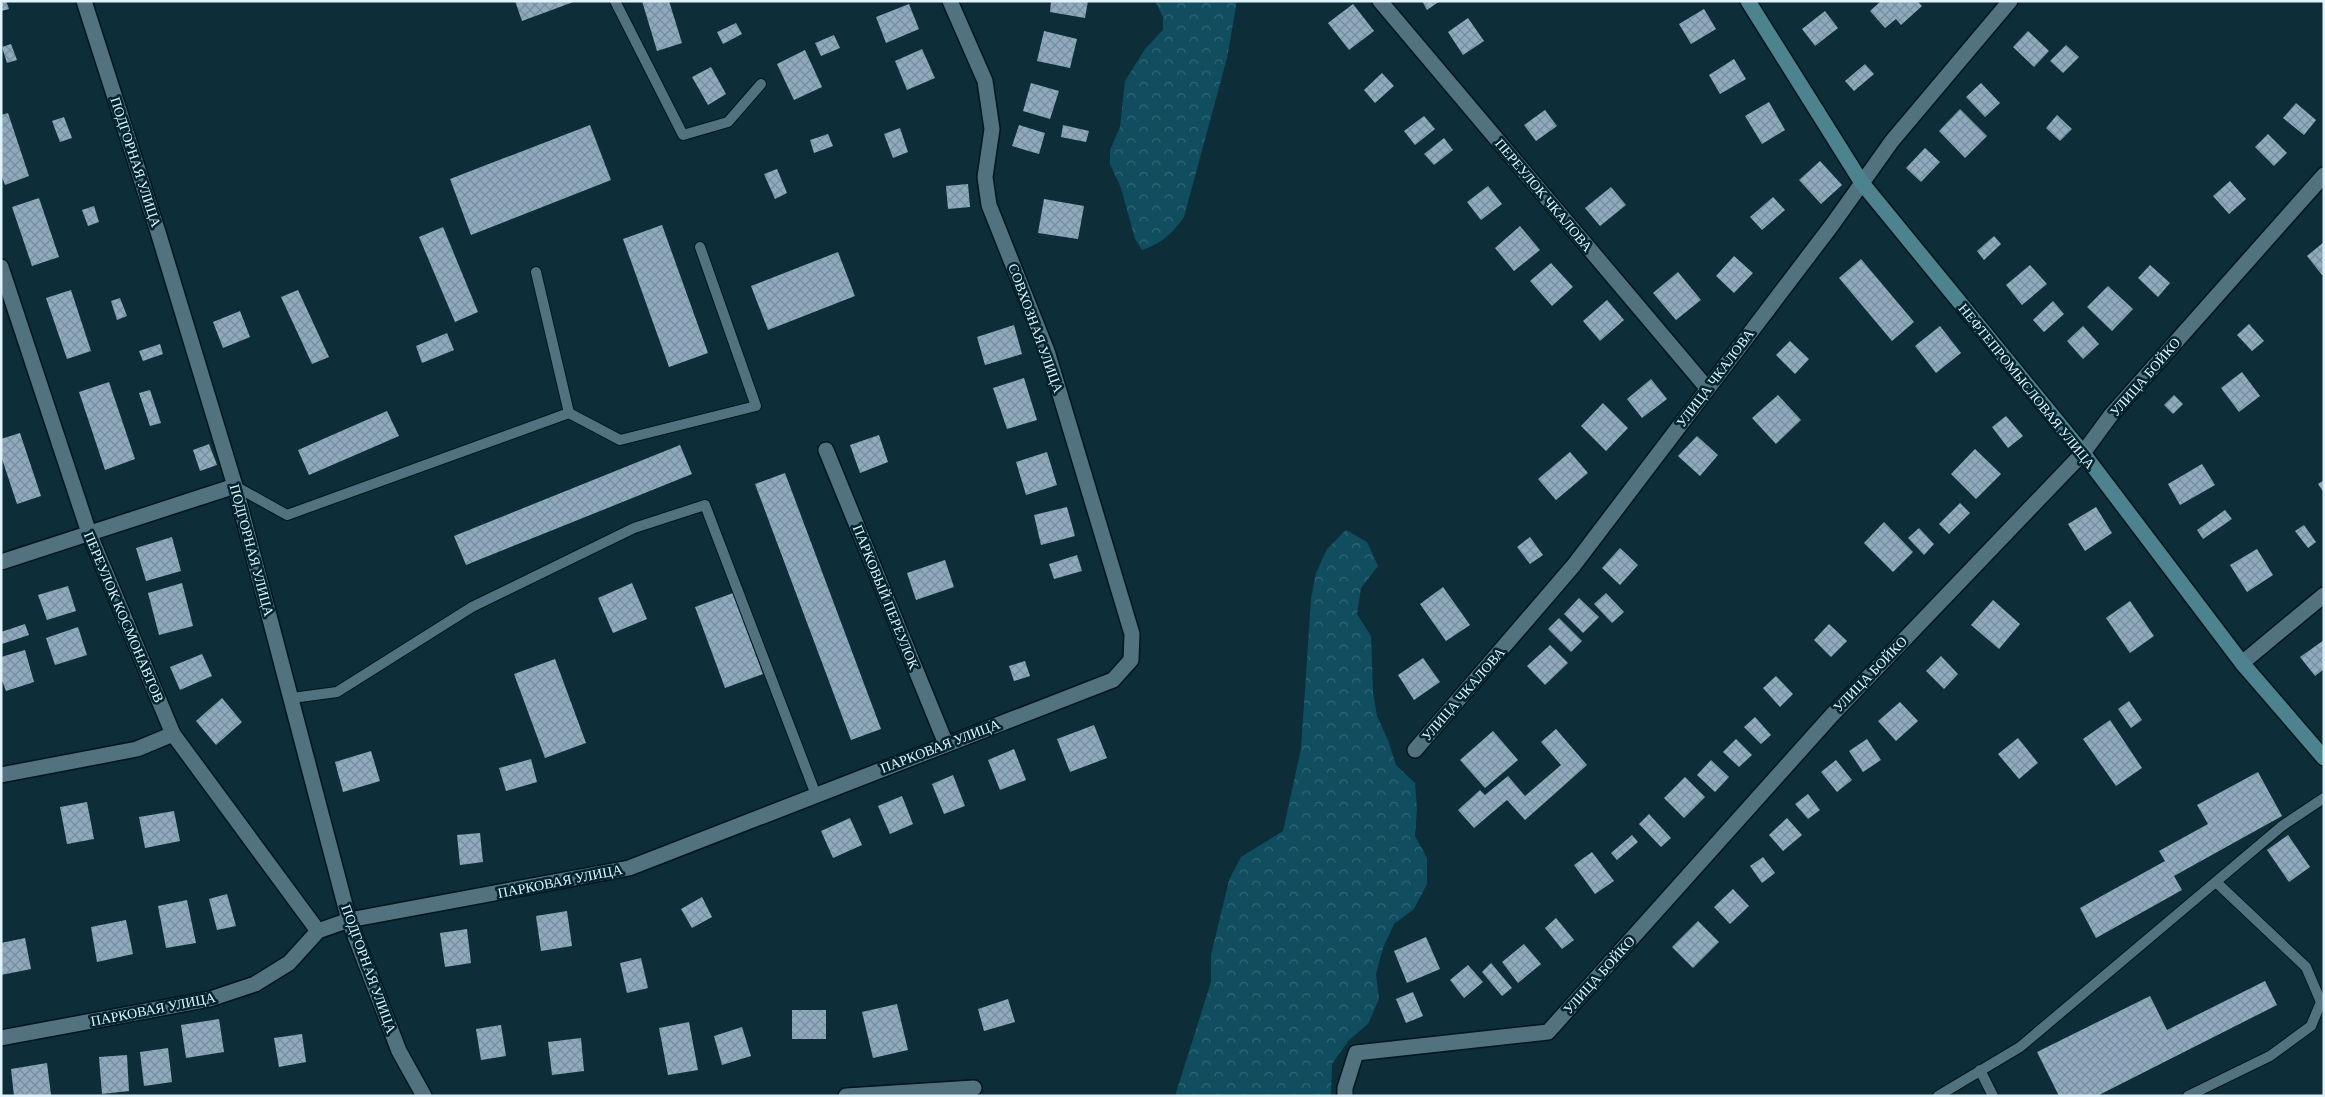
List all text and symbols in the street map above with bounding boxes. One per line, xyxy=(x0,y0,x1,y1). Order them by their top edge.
street label: ПОДГОРНАЯ УЛИЦА xyxy=(107,95,164,230)
street label: ПЕРЕУЛОК ЧКАЛОВА xyxy=(1492,136,1596,255)
street label: СОВХОЗНАЯ УЛИЦА xyxy=(1005,262,1066,396)
street label: НЕФТЕПРОМЫСЛОВАЯ УЛИЦА xyxy=(1955,301,2098,472)
street label: УЛИЦА ЧКАЛОВА xyxy=(1674,326,1758,430)
street label: УЛИЦА БОЙКО xyxy=(2107,334,2183,420)
street label: ПОДГОРНАЯ УЛИЦА xyxy=(227,483,277,619)
street label: ПАРКОВЫЙ ПЕРЕУЛОК xyxy=(850,522,923,672)
street label: ПЕРЕУЛОК КОСМОНАВТОВ xyxy=(81,530,166,705)
street label: УЛИЦА БОЙКО xyxy=(1830,633,1910,715)
street label: УЛИЦА ЧКАЛОВА xyxy=(1419,644,1508,744)
street label: ПАРКОВАЯ УЛИЦА xyxy=(878,716,1003,776)
street label: ПАРКОВАЯ УЛИЦА xyxy=(496,862,625,901)
street label: ПОДГОРНАЯ УЛИЦА xyxy=(338,903,399,1036)
street label: УЛИЦА БОЙКО xyxy=(1560,933,1638,1017)
street label: ПАРКОВАЯ УЛИЦА xyxy=(89,990,218,1029)

